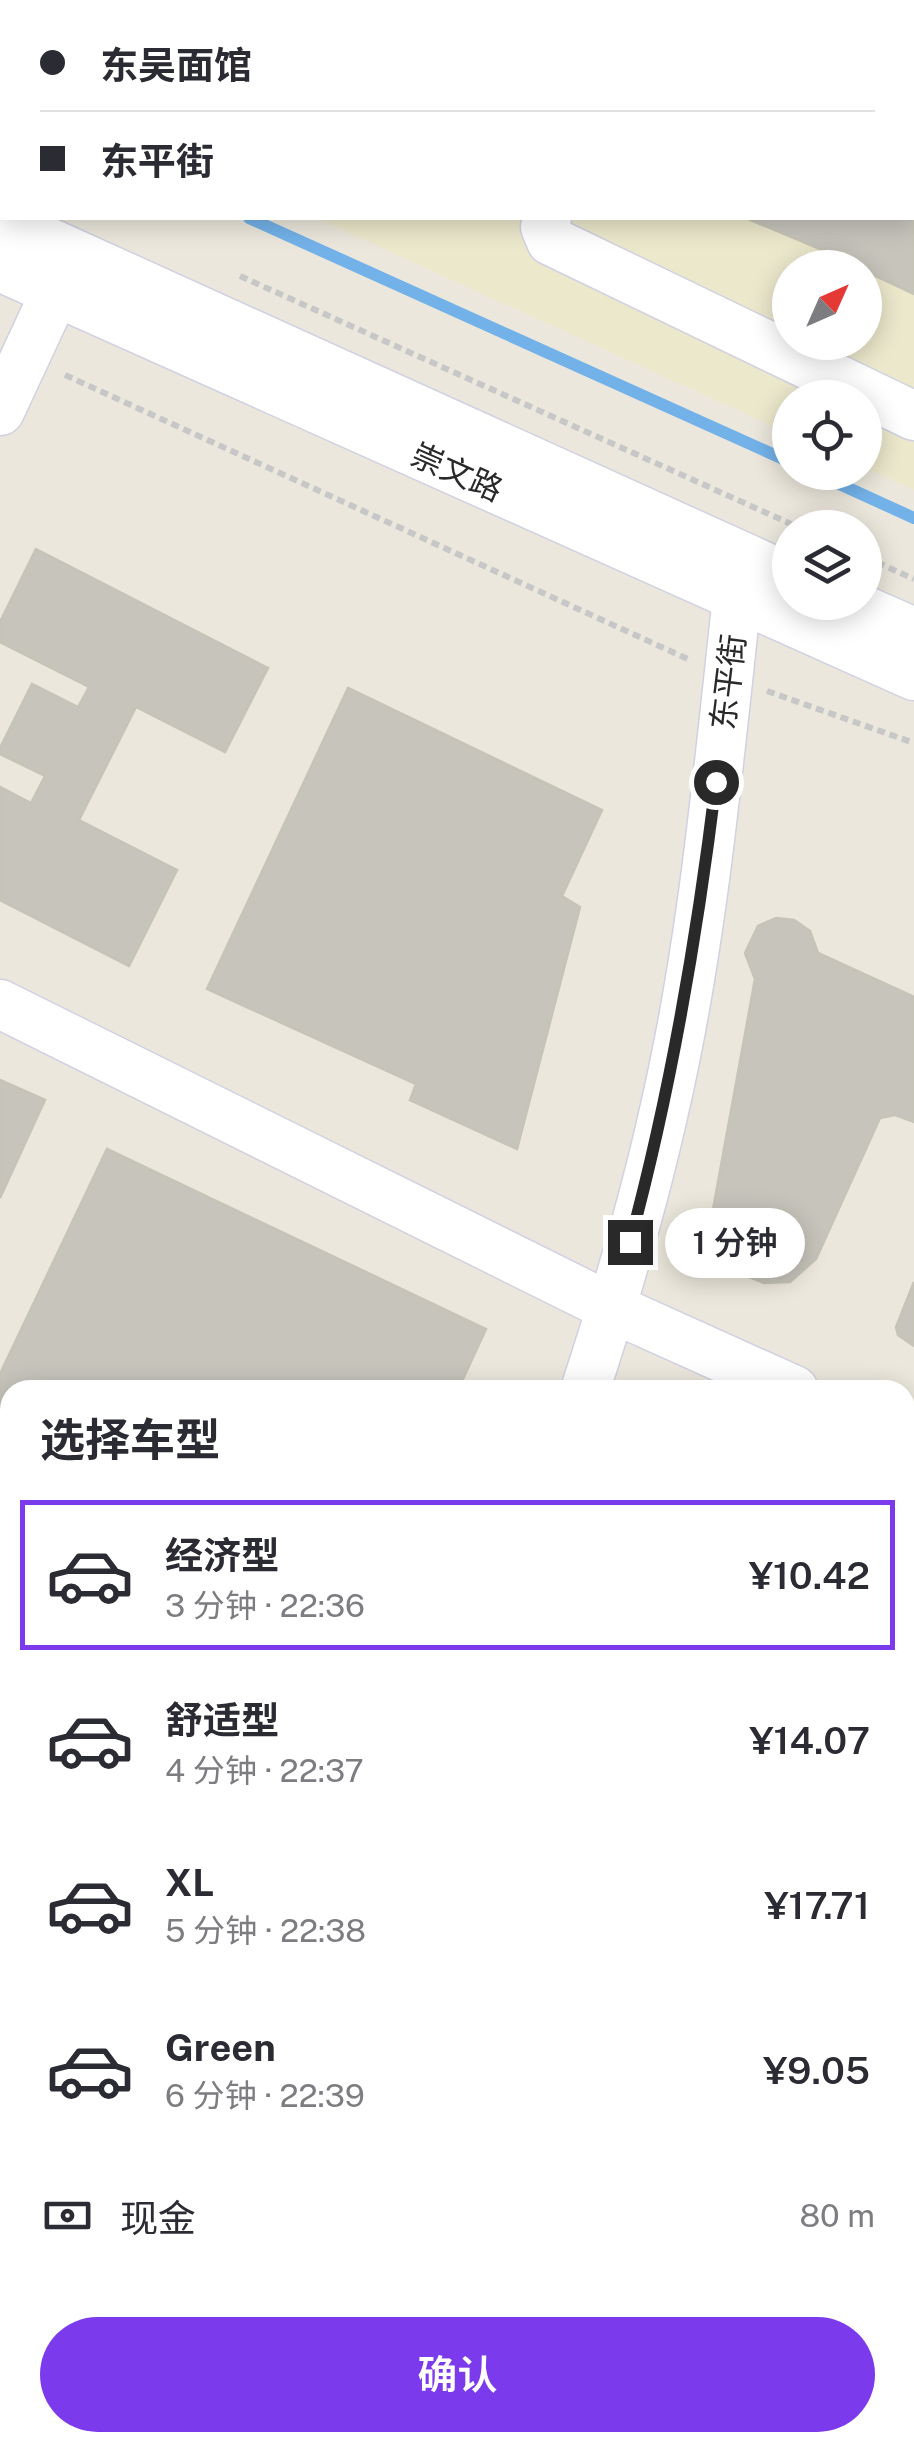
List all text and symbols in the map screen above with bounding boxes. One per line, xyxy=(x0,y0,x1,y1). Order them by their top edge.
text: 东吴面馆 xyxy=(100,43,252,88)
text: 东平街 xyxy=(100,139,214,184)
north arrow xyxy=(772,250,882,360)
map controls xyxy=(772,250,882,620)
button: locate xyxy=(772,380,882,490)
street label: 崇文路 xyxy=(406,436,508,508)
button: layers xyxy=(772,510,882,620)
street label: 东平街 xyxy=(704,632,752,732)
route start xyxy=(694,760,739,805)
callout: 1 分钟 xyxy=(665,1207,805,1277)
route end xyxy=(608,1220,653,1265)
text: 1 分钟 xyxy=(693,1224,777,1261)
text: 选择车型 xyxy=(40,1413,220,1466)
icon: car xyxy=(45,1530,135,1620)
text: 经济型 xyxy=(165,1533,279,1578)
text: ¥10.42 xyxy=(749,1553,870,1598)
text: 3 分钟 · 22:36 xyxy=(165,1587,365,1624)
icon: car xyxy=(45,1695,135,1785)
text: 舒适型 xyxy=(165,1698,279,1743)
text: ¥14.07 xyxy=(749,1718,870,1763)
text: 4 分钟 · 22:37 xyxy=(165,1752,364,1789)
icon: car xyxy=(45,1860,135,1950)
text: XL xyxy=(165,1860,214,1905)
text: ¥17.71 xyxy=(764,1883,870,1928)
text: 5 分钟 · 22:38 xyxy=(165,1912,366,1949)
icon: car xyxy=(45,2025,135,2115)
text: Green xyxy=(165,2025,276,2070)
text: ¥9.05 xyxy=(763,2048,870,2093)
text: 6 分钟 · 22:39 xyxy=(165,2077,365,2114)
icon: cash xyxy=(40,2188,95,2243)
text: 现金 xyxy=(120,2196,196,2241)
text: 80 m xyxy=(799,2197,875,2234)
button: 确认 xyxy=(40,2317,875,2432)

